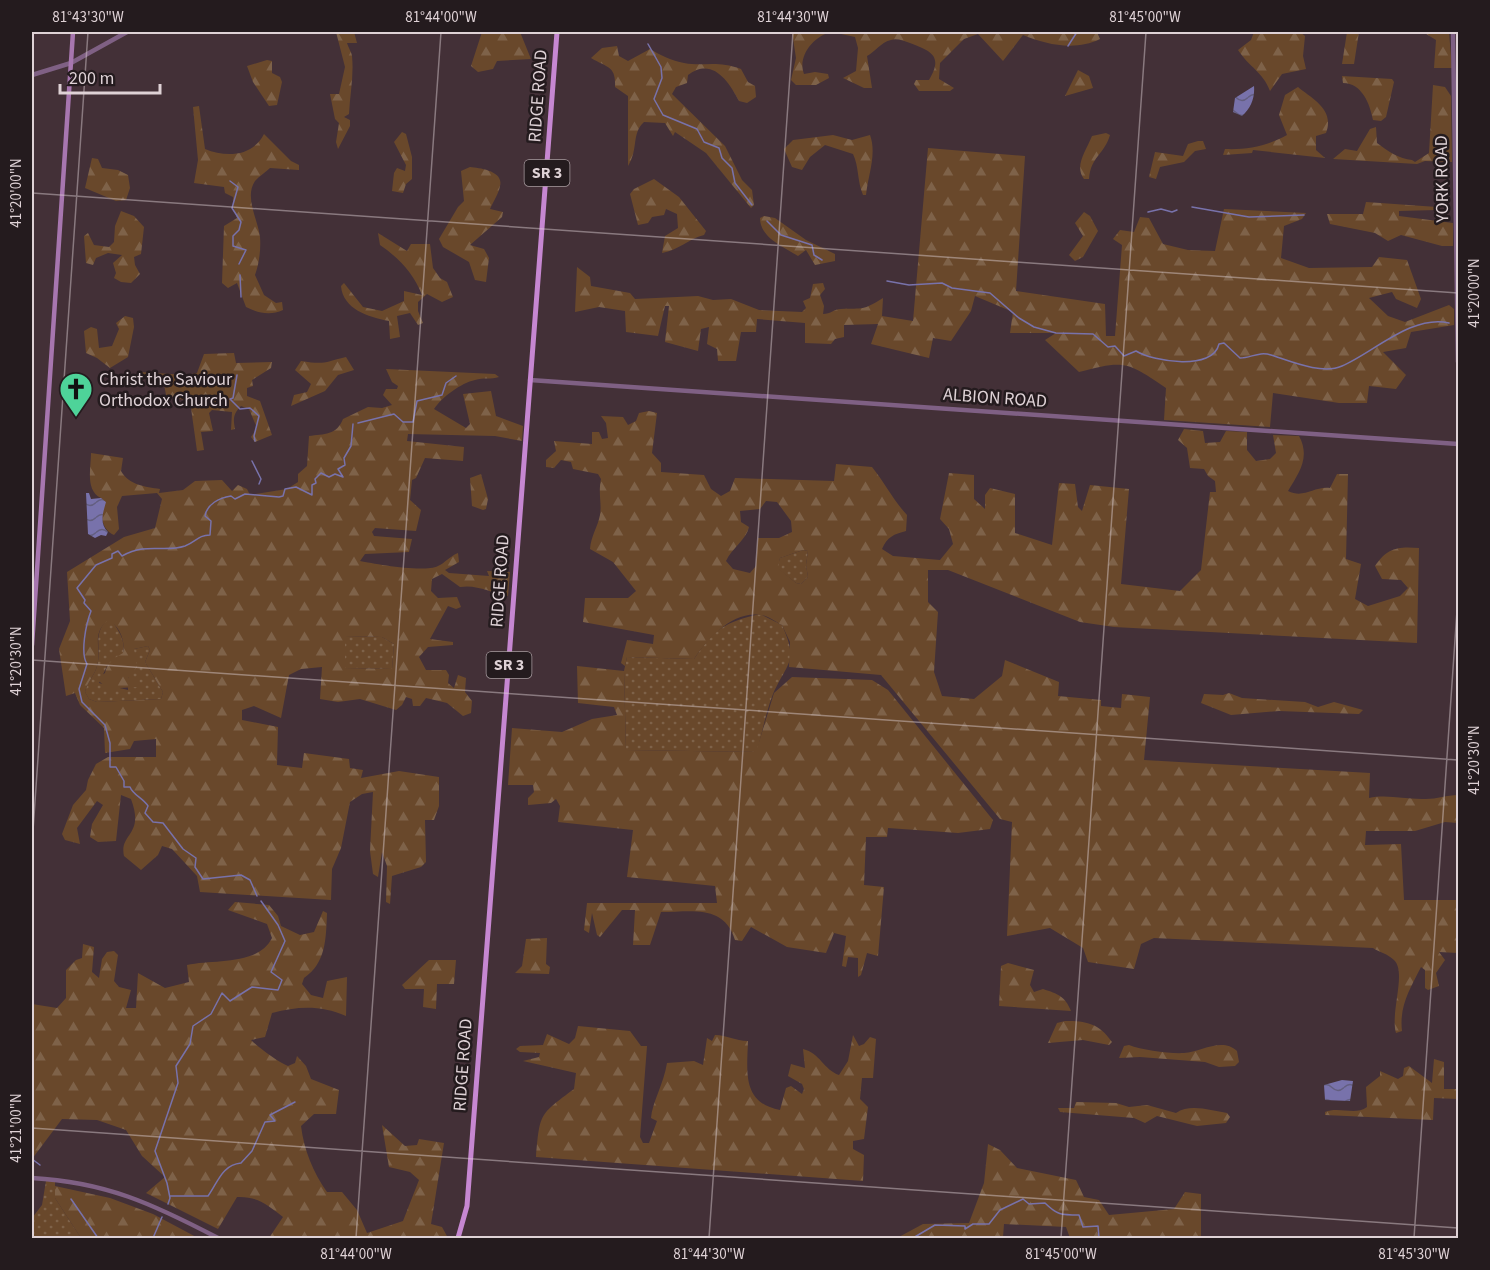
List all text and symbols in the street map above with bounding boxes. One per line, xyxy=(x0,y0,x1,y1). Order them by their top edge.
text: 81°43'30"W xyxy=(52,7,124,28)
text: 81°44'00"W xyxy=(405,7,477,28)
text: 81°44'30"W xyxy=(757,7,829,28)
text: 81°45'00"W xyxy=(1109,7,1181,28)
street label: RIDGE ROAD xyxy=(522,49,554,143)
scale bar xyxy=(60,57,160,95)
text: 200 m xyxy=(69,66,114,91)
street label: YORK ROAD xyxy=(1429,135,1455,224)
text: 41°20'00"N xyxy=(6,158,27,228)
road number: SR 3 xyxy=(524,160,570,186)
text: 41°20'00"N xyxy=(1464,258,1485,328)
place label: Christ the Saviour Orthodox Church xyxy=(99,367,233,413)
church icon: Christ the Saviour Orthodox Church xyxy=(58,371,94,418)
street label: ALBION ROAD xyxy=(942,382,1048,414)
street label: RIDGE ROAD xyxy=(484,534,516,628)
text: 41°20'30"N xyxy=(6,626,27,696)
road number: SR 3 xyxy=(486,652,532,678)
text: 41°20'30"N xyxy=(1464,725,1485,795)
street label: RIDGE ROAD xyxy=(447,1018,479,1112)
text: 41°21'00"N xyxy=(6,1093,27,1163)
text: 81°44'00"W xyxy=(320,1244,392,1265)
text: 81°44'30"W xyxy=(673,1244,745,1265)
text: 81°45'00"W xyxy=(1025,1244,1097,1265)
text: 81°45'30"W xyxy=(1378,1244,1450,1265)

